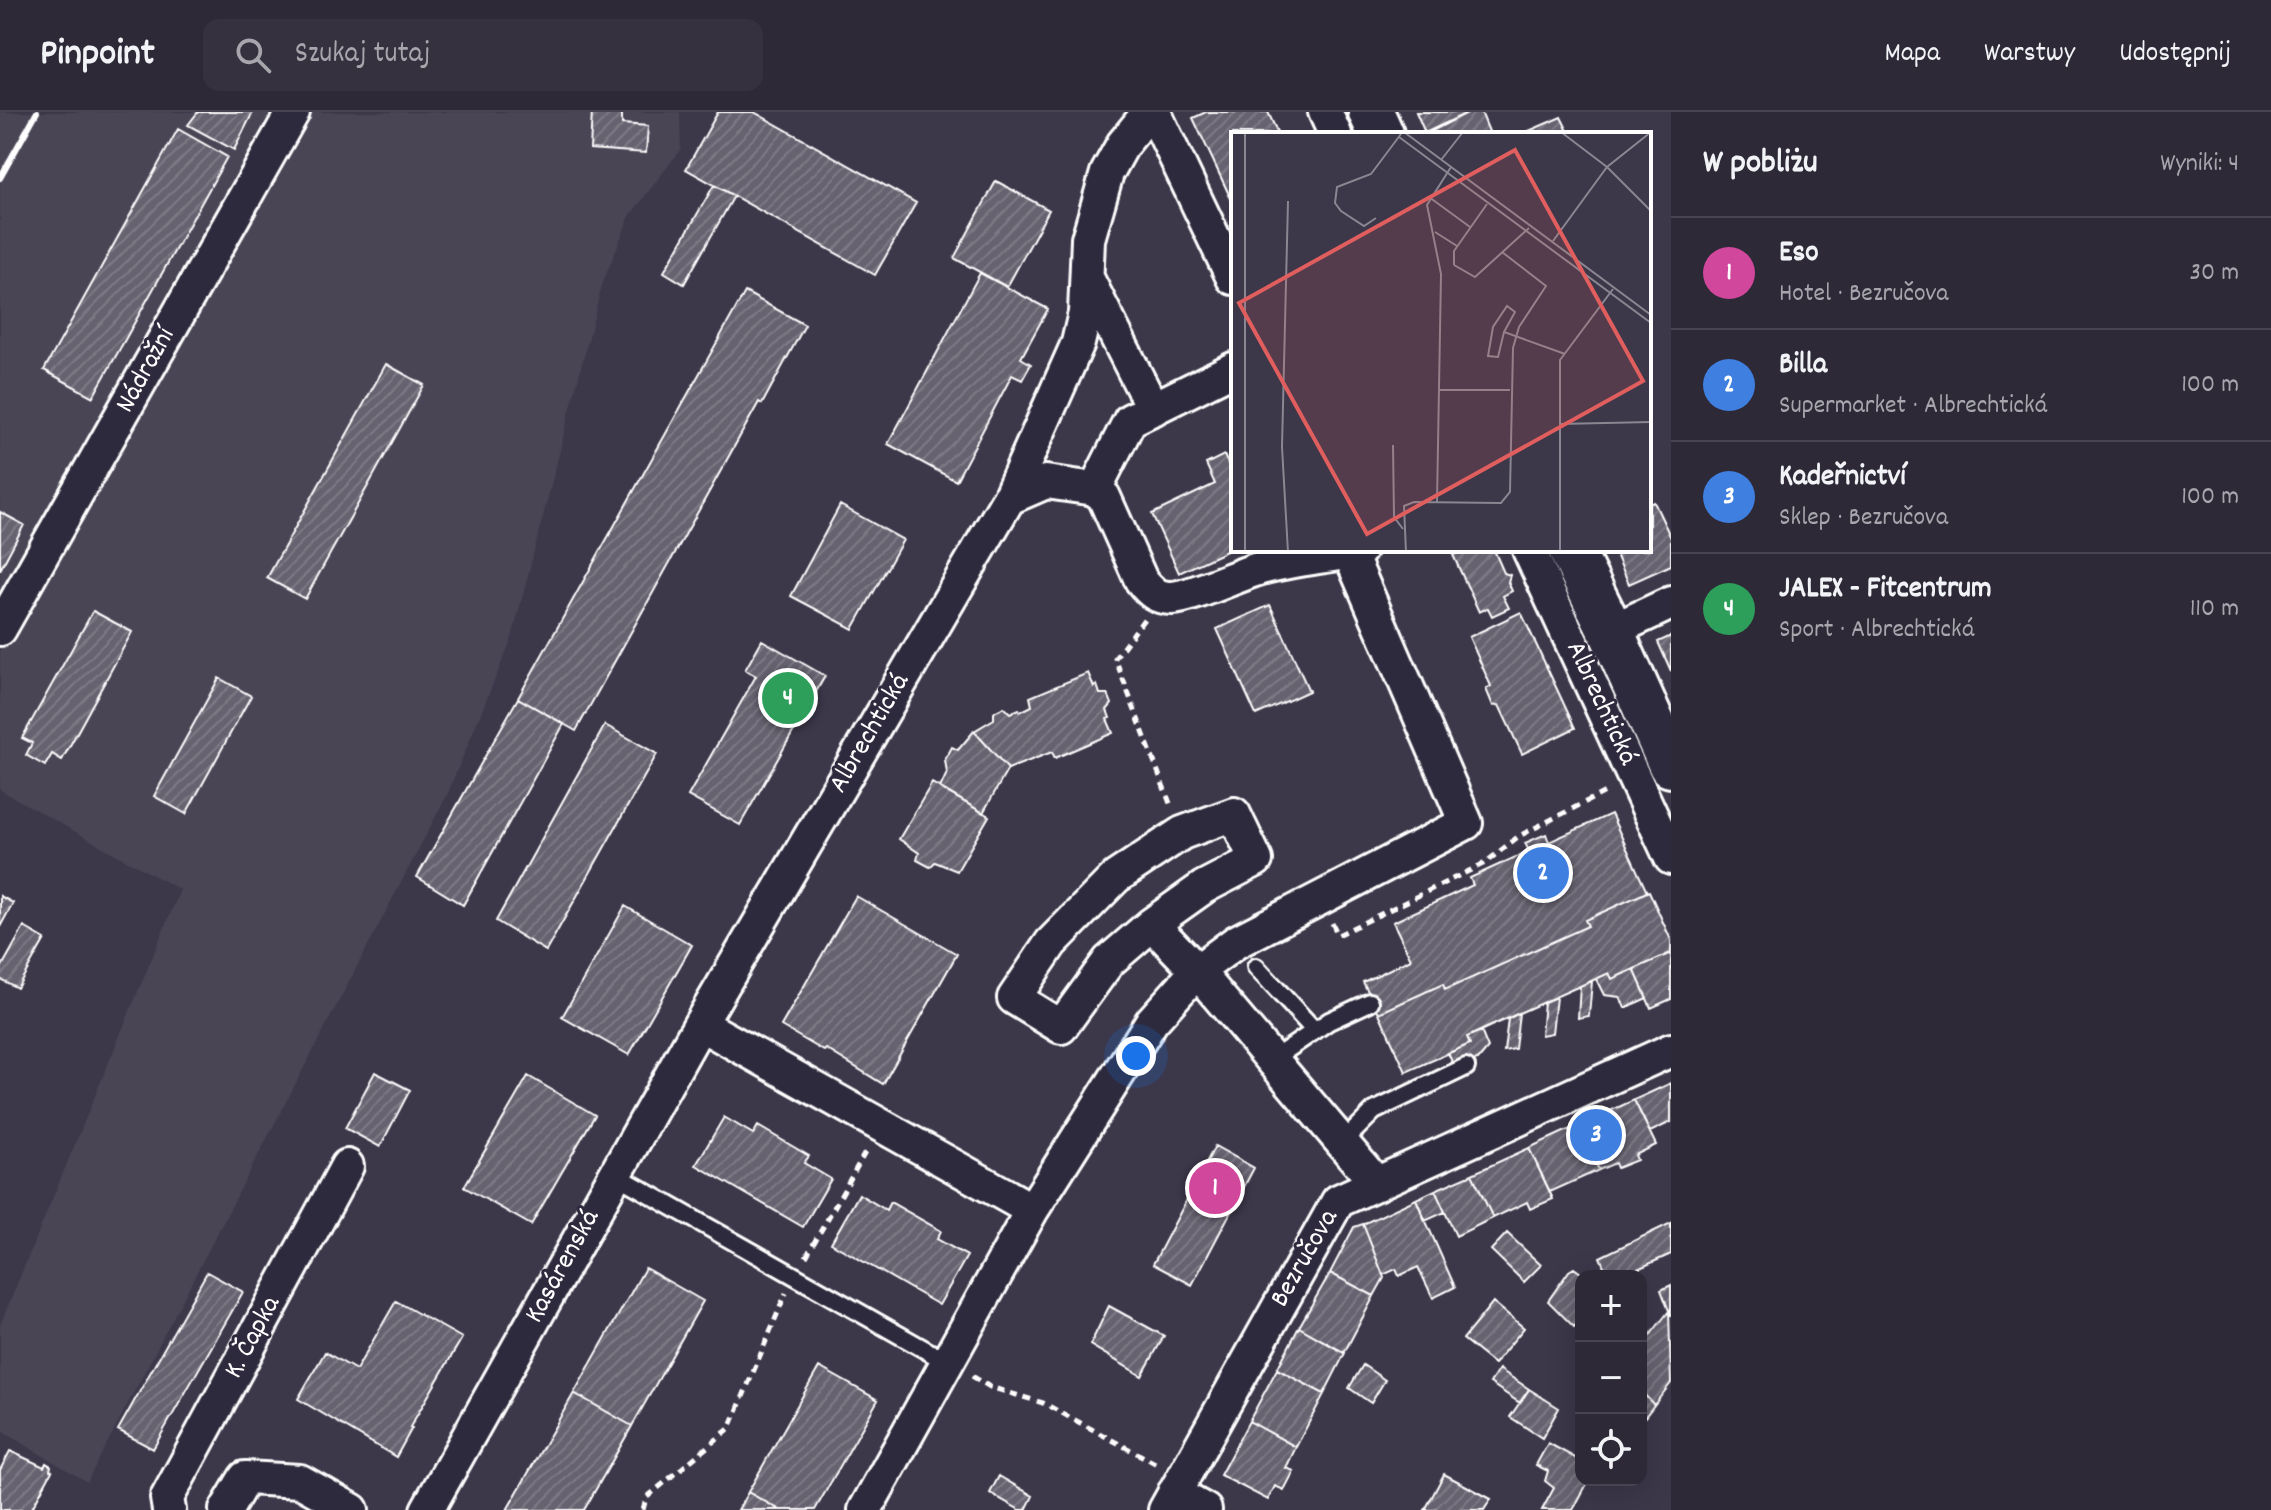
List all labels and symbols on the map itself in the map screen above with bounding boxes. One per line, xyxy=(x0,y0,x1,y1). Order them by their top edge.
inset map xyxy=(1231,132,1651,552)
street label: Nádražní xyxy=(107,319,188,421)
street label: Albrechtická xyxy=(1554,635,1646,773)
street label: Albrechtická xyxy=(820,666,922,802)
pin: 4 xyxy=(762,668,814,728)
pin: 2 xyxy=(1517,843,1569,903)
your location xyxy=(1116,1036,1156,1076)
pin: 3 xyxy=(1570,1105,1622,1165)
pin: 1 xyxy=(1189,1158,1241,1218)
street label: Bezručova xyxy=(1262,1202,1351,1315)
street label: Kasárenská xyxy=(516,1203,612,1331)
street label: K. Čapka xyxy=(216,1289,293,1386)

